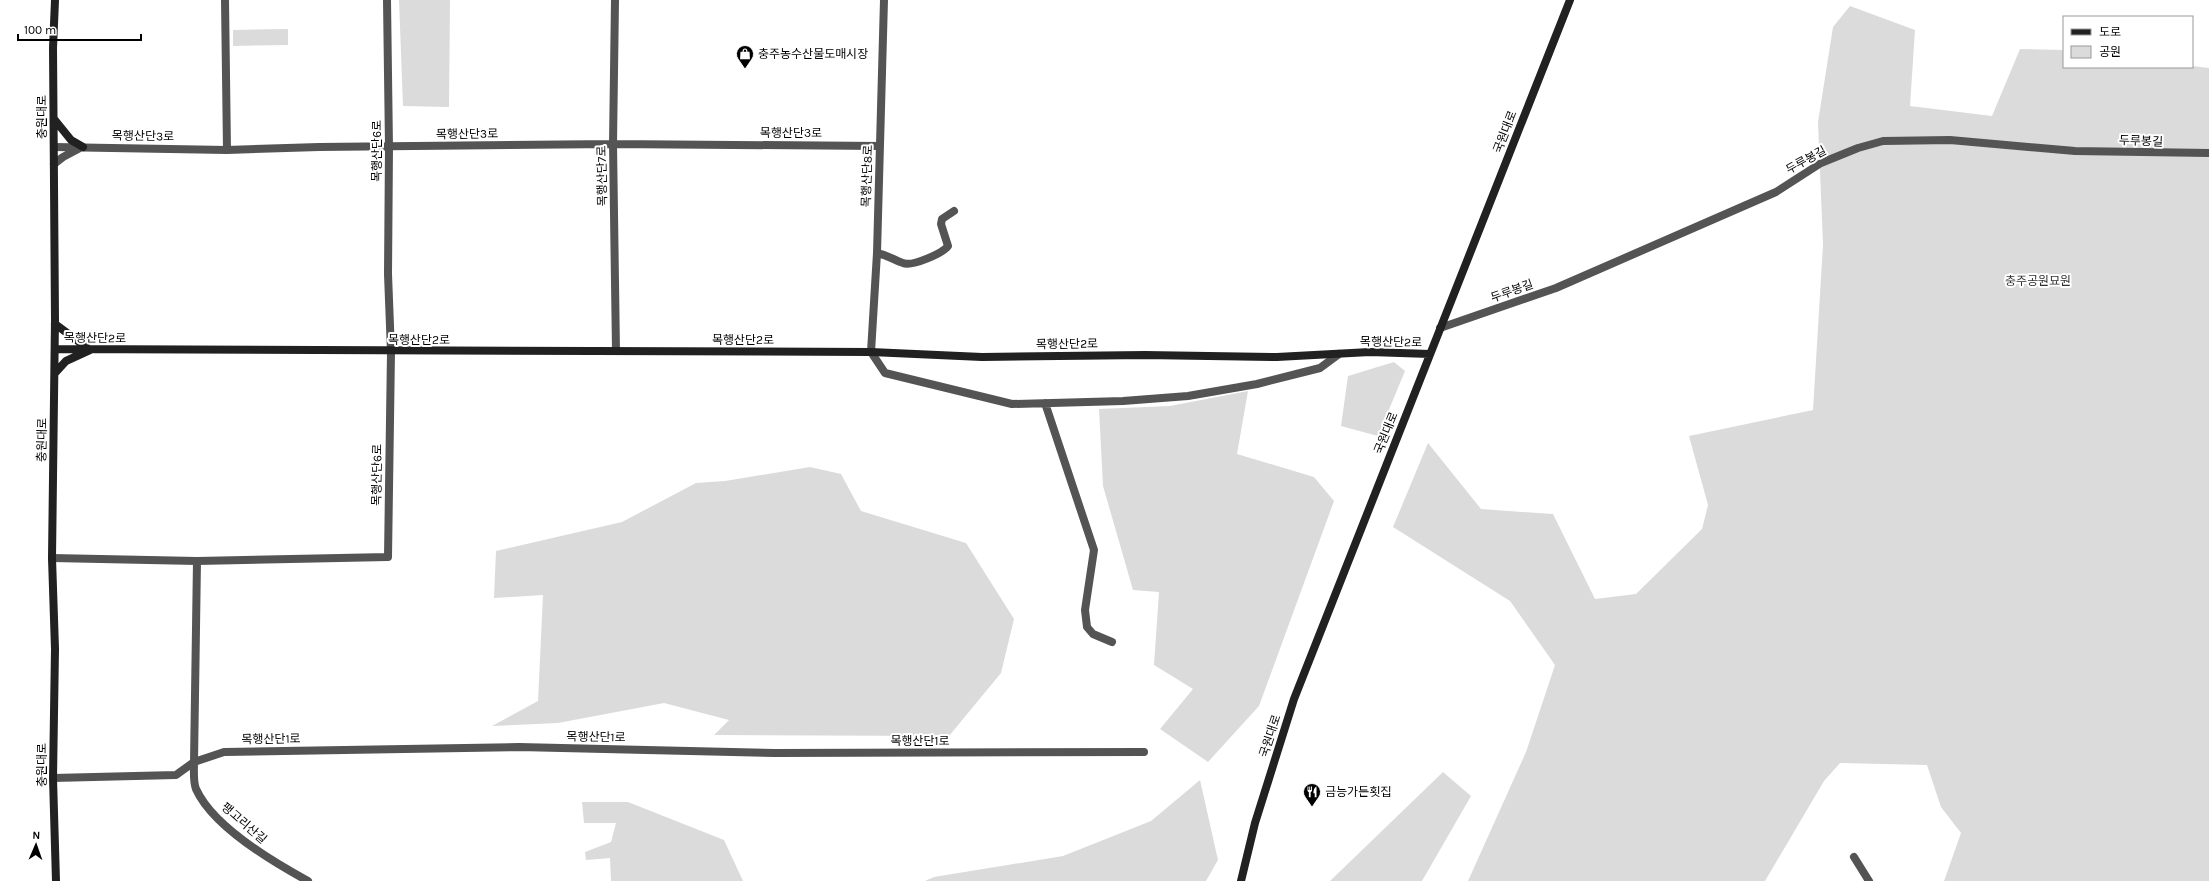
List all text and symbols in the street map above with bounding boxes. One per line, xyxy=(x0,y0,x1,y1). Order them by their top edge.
scale bar xyxy=(18,16,141,42)
legend xyxy=(2063,16,2193,68)
text: 100 m xyxy=(24,23,56,37)
text: 도로 xyxy=(2099,25,2121,39)
shop icon: 충주농수산물도매시장 xyxy=(735,44,755,69)
text: 공원 xyxy=(2099,45,2121,59)
place label: 충주농수산물도매시장 xyxy=(758,47,868,61)
street label: 충원대로 xyxy=(35,95,49,139)
street label: 국원대로 xyxy=(1491,109,1519,155)
street label: 목행산단6로 xyxy=(370,120,384,182)
street label: 목행산단3로 xyxy=(436,126,498,142)
street label: 목행산단3로 xyxy=(760,126,822,140)
street label: 목행산단3로 xyxy=(112,128,174,144)
street label: 두루봉길 xyxy=(2119,133,2163,149)
street label: 두루봉길 xyxy=(1783,143,1829,177)
street label: 목행산단8로 xyxy=(859,144,875,208)
street label: 목행산단7로 xyxy=(594,145,610,207)
park label: 충주공원묘원 xyxy=(2005,274,2071,288)
street label: 두루봉길 xyxy=(1489,277,1535,305)
street label: 목행산단2로 xyxy=(64,330,126,346)
street label: 목행산단2로 xyxy=(388,333,450,347)
street label: 목행산단2로 xyxy=(712,333,774,347)
street label: 목행산단2로 xyxy=(1360,334,1422,350)
street label: 목행산단2로 xyxy=(1036,336,1098,352)
street label: 국원대로 xyxy=(1371,410,1401,456)
street label: 충원대로 xyxy=(35,418,49,462)
street label: 목행산단6로 xyxy=(369,444,385,506)
street label: 국원대로 xyxy=(1257,713,1283,759)
street label: 목행산단1로 xyxy=(566,729,626,745)
street label: 목행산단1로 xyxy=(241,731,301,747)
street label: 목행산단1로 xyxy=(890,734,950,748)
street label: 충원대로 xyxy=(35,743,49,787)
restaurant icon: 금능가든횟집 xyxy=(1302,782,1322,807)
place label: 금능가든횟집 xyxy=(1325,785,1391,799)
street label: 팽고리산길 xyxy=(219,800,269,846)
north arrow xyxy=(16,825,56,865)
text: N xyxy=(32,829,41,842)

